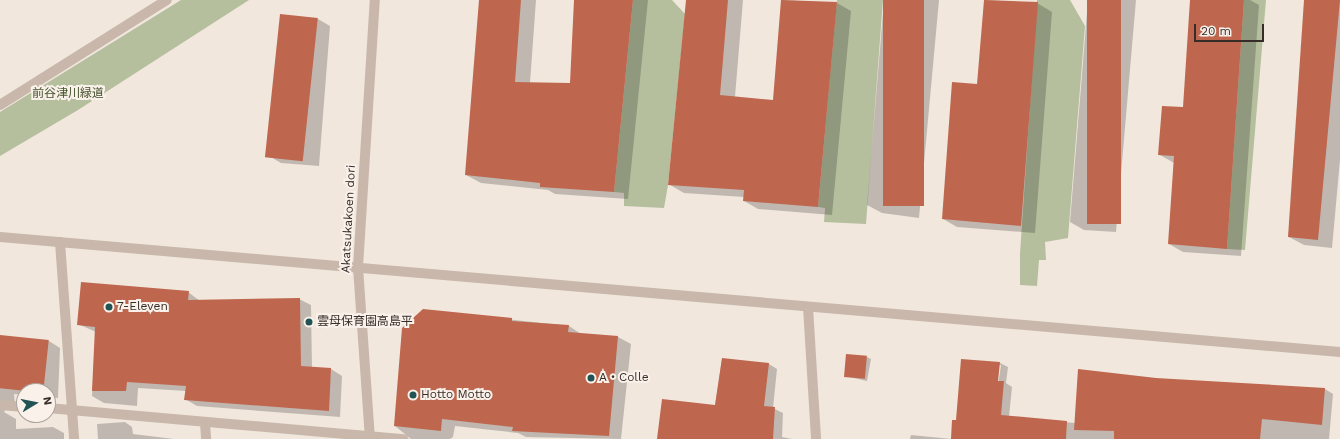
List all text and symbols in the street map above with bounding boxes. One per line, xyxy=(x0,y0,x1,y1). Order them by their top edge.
scale bar xyxy=(1196,16,1266,42)
text: 20 m xyxy=(1201,24,1231,38)
park label: 前谷津川緑道 xyxy=(32,87,104,101)
street label: Akatsukakoen dori xyxy=(339,164,359,274)
place label: 7-Eleven xyxy=(117,300,168,314)
marker: 7-Eleven xyxy=(104,302,114,312)
place label: 雲母保育園高島平 xyxy=(317,315,413,329)
marker: 雲母保育園高島平 xyxy=(304,317,314,327)
place label: A・Colle xyxy=(599,371,649,385)
marker: A・Colle xyxy=(586,373,596,383)
north arrow xyxy=(16,383,56,423)
place label: Hotto Motto xyxy=(421,388,491,402)
marker: Hotto Motto xyxy=(408,390,418,400)
text: N xyxy=(40,396,54,406)

